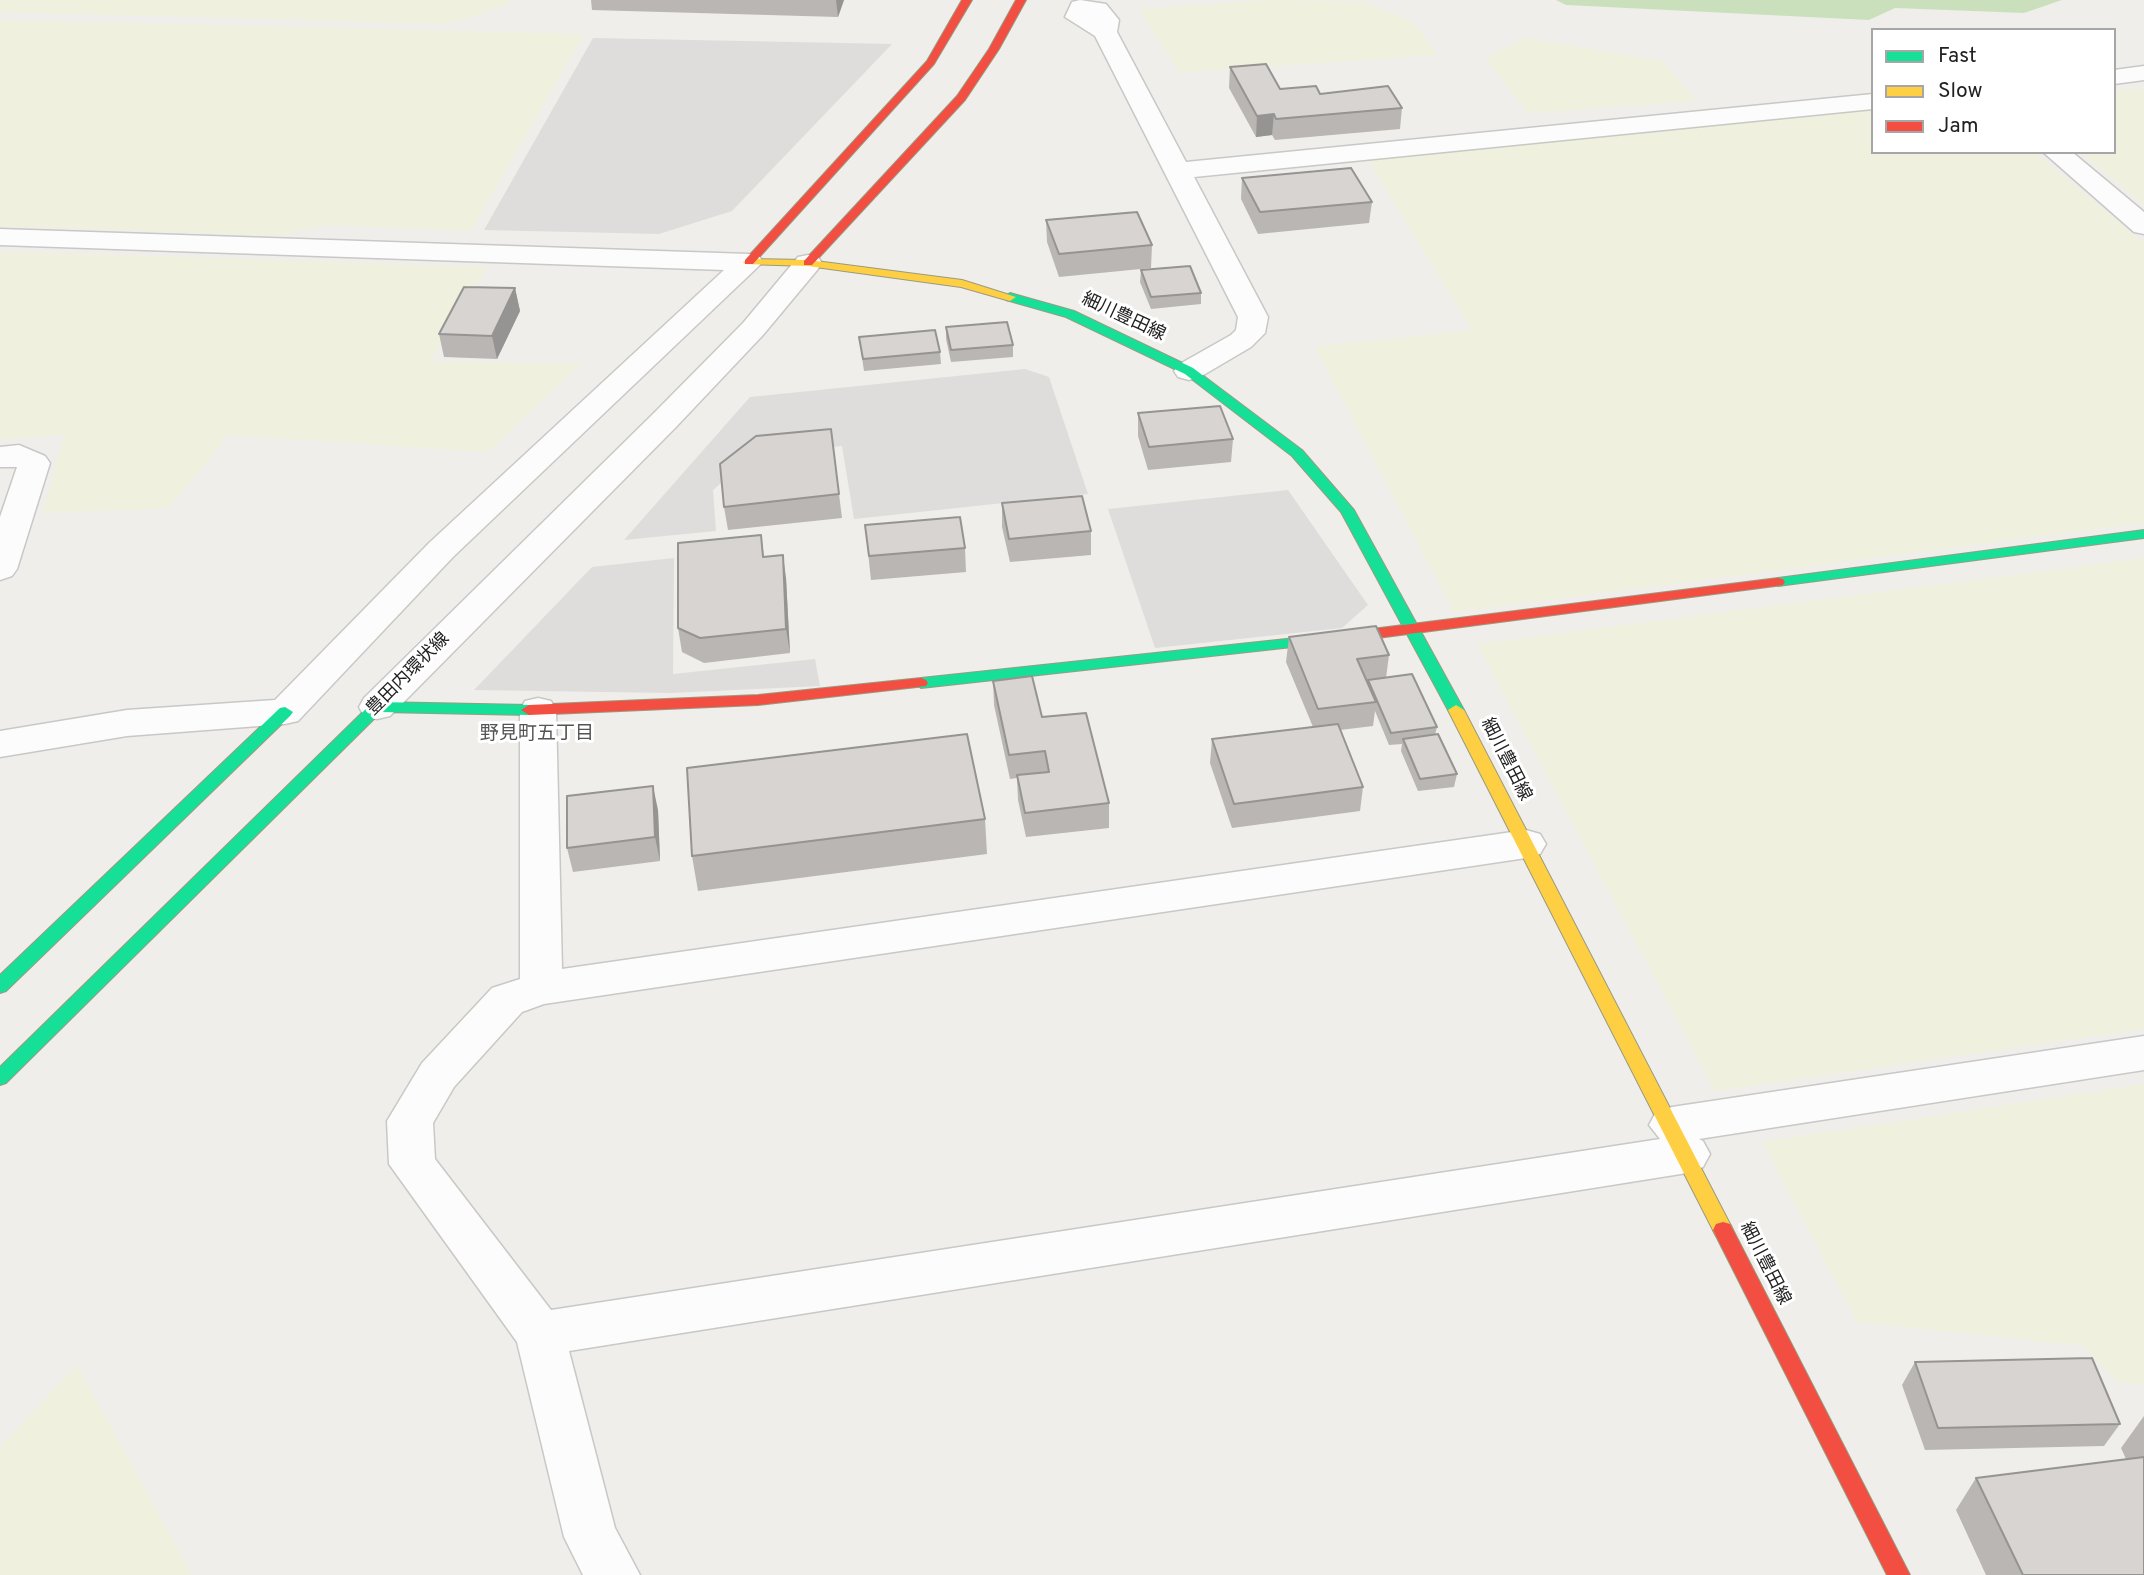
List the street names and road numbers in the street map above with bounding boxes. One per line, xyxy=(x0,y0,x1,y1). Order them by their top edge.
street label: 細川豊田線 xyxy=(1078,289,1168,347)
street label: 豊田内環状線 xyxy=(363,629,455,721)
street label: 細川豊田線 xyxy=(1475,715,1535,805)
street label: 細川豊田線 xyxy=(1734,1219,1794,1309)

